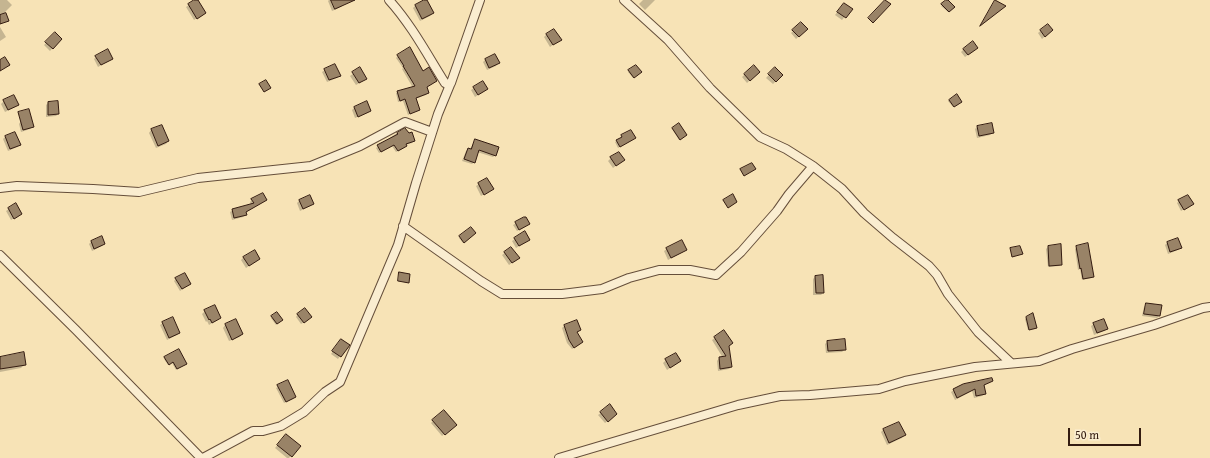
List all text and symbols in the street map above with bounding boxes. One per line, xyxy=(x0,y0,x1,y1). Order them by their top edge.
scale bar xyxy=(1070,420,1143,446)
text: 50 m xyxy=(1075,426,1099,443)

